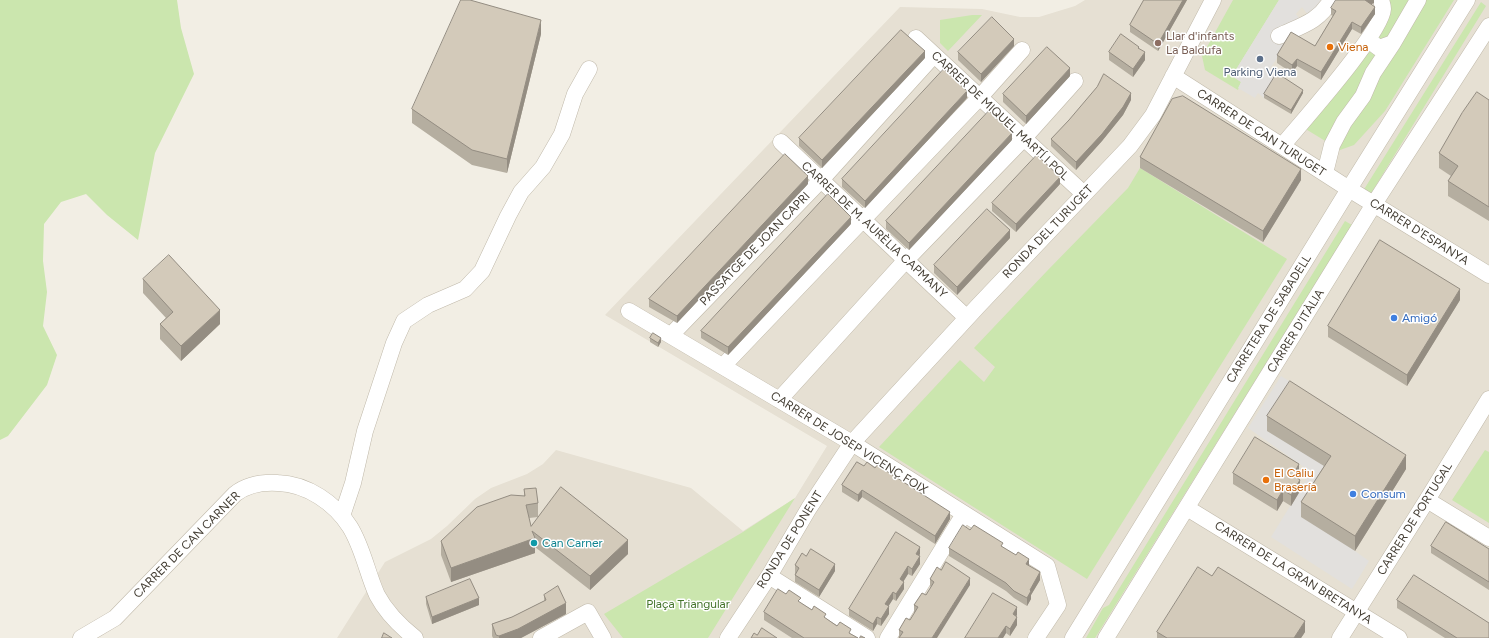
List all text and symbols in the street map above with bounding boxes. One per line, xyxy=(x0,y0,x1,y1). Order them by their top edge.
place label: Llar d'infants La Baldufa xyxy=(1166,29,1234,57)
marker: Llar d'infants La Baldufa xyxy=(1153,38,1163,48)
place label: Viena xyxy=(1338,40,1368,54)
marker: Viena xyxy=(1325,42,1335,52)
street label: CARRER DE MIQUEL MARTÍ I POL xyxy=(928,48,1072,184)
marker: Parking Viena xyxy=(1255,54,1265,64)
place label: Parking Viena xyxy=(1224,65,1296,79)
street label: CARRER DE CAN TURUGET xyxy=(1194,86,1328,180)
street label: CARRER DE M. AURÈLIA CAPMANY xyxy=(798,159,950,301)
street label: RONDA DEL TURUGET xyxy=(1000,182,1096,282)
street label: PASSATGE DE JOAN CAPRI xyxy=(697,189,813,309)
street label: CARRER D'ESPANYA xyxy=(1367,196,1471,268)
street label: CARRETERA DE SABADELL xyxy=(1224,252,1314,386)
street label: CARRER D'ITÀLIA xyxy=(1265,287,1327,375)
place label: Amigó xyxy=(1402,311,1437,325)
marker: Amigó xyxy=(1389,313,1399,323)
street label: CARRER DE JOSEP VICENÇ FOIX xyxy=(768,389,930,497)
street label: CARRER DE PORTUGAL xyxy=(1374,460,1456,578)
place label: El Caliu Brasería xyxy=(1274,466,1317,494)
marker: El Caliu Brasería xyxy=(1261,475,1271,485)
place label: Consum xyxy=(1361,487,1406,501)
street label: CARRER DE CAN CARNER xyxy=(131,489,243,601)
street label: RONDA DE PONENT xyxy=(754,489,826,591)
marker: Consum xyxy=(1348,489,1358,499)
street label: CARRER DE LA GRAN BRETANYA xyxy=(1212,519,1374,627)
place label: Can Carner xyxy=(542,536,603,550)
marker: Can Carner xyxy=(529,538,539,548)
park label: Plaça Triangular xyxy=(646,597,730,611)

